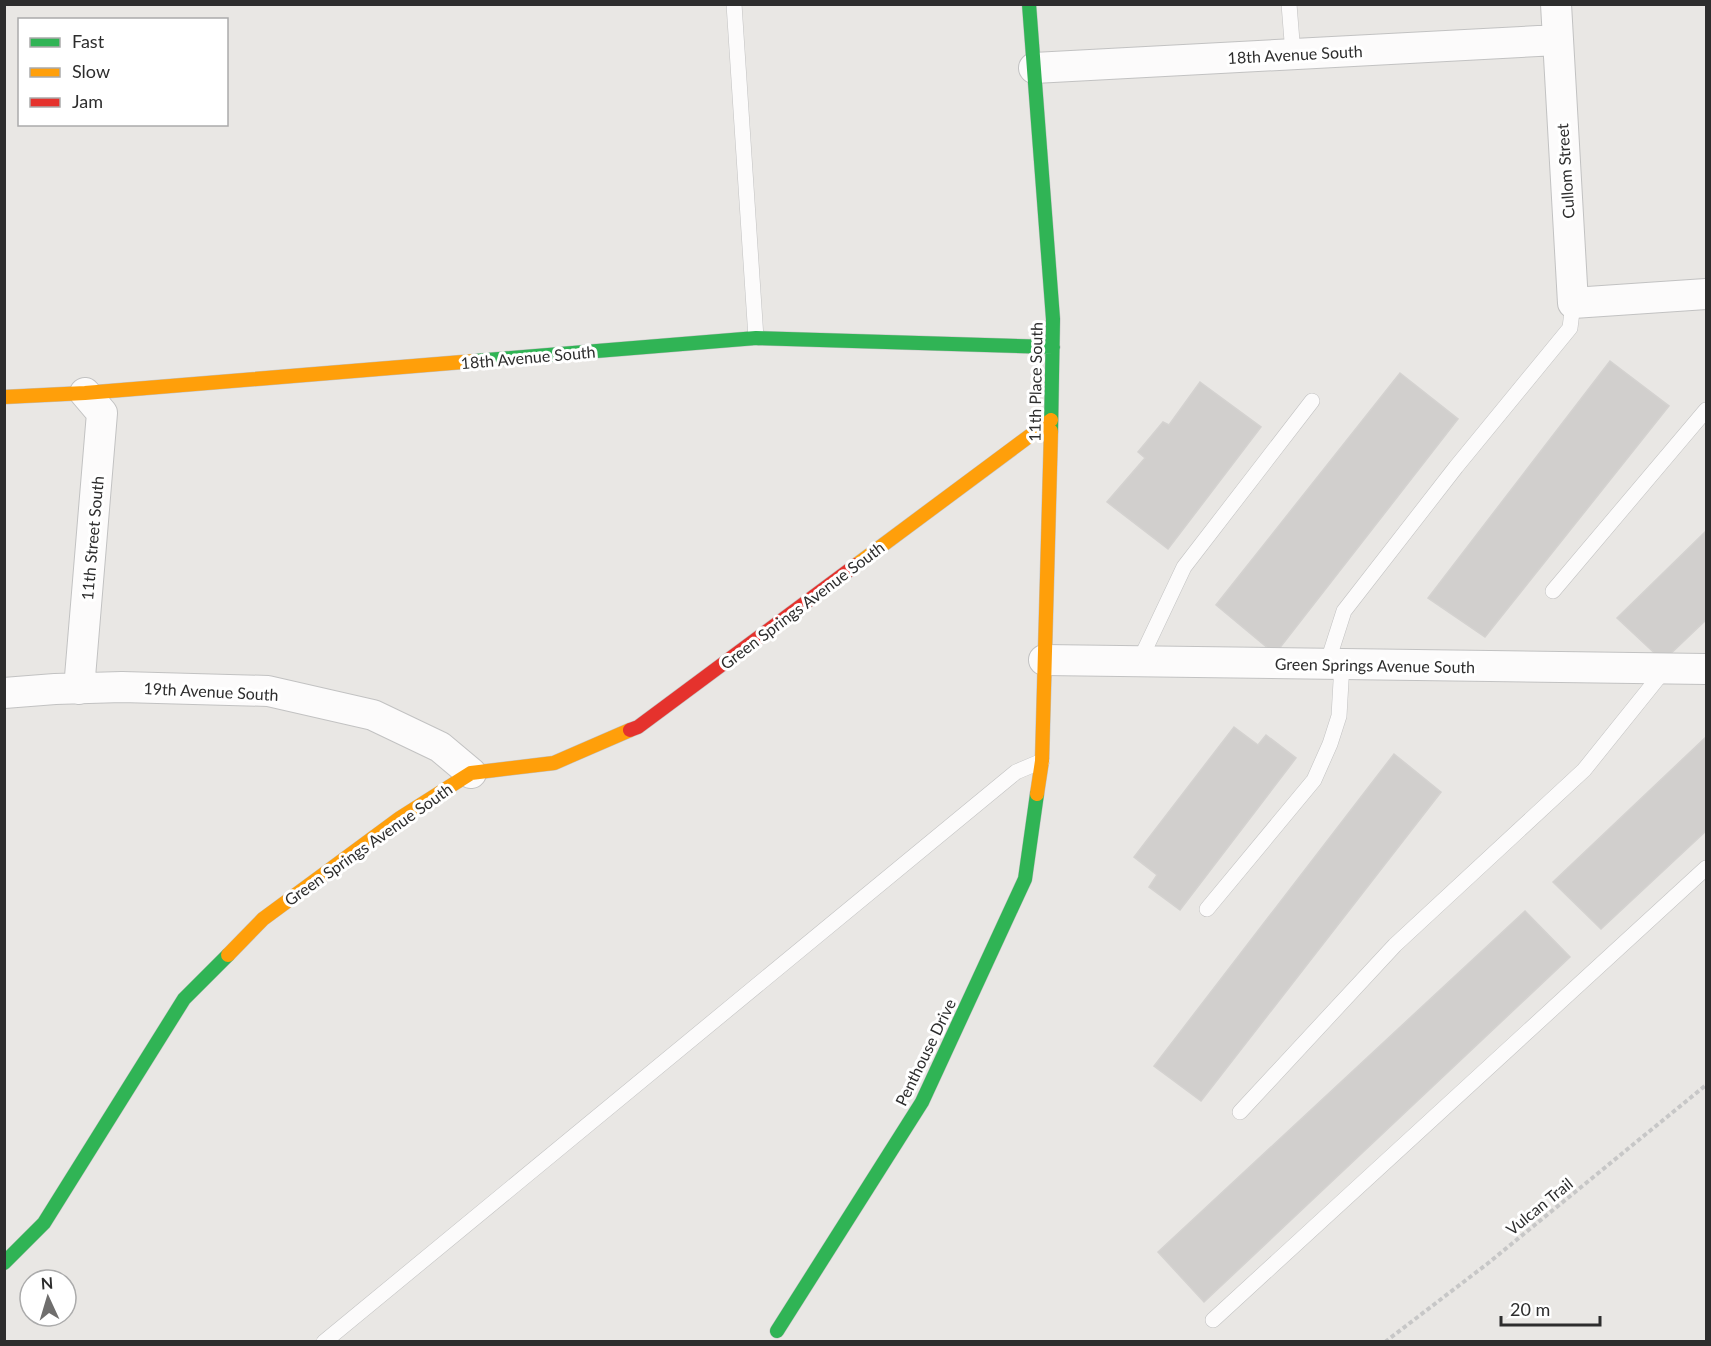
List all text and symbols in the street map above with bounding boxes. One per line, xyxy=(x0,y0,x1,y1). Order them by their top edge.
legend xyxy=(18,18,228,126)
text: Fast xyxy=(72,30,105,52)
street label: 18th Avenue South xyxy=(1227,41,1363,67)
text: Slow xyxy=(72,60,110,82)
text: Jam xyxy=(72,90,103,112)
street label: Cullom Street xyxy=(1552,122,1578,219)
street label: 11th Place South xyxy=(1024,322,1046,442)
street label: 18th Avenue South xyxy=(460,342,596,372)
street label: 11th Street South xyxy=(77,475,107,601)
street label: Green Springs Avenue South xyxy=(716,537,888,673)
street label: Green Springs Avenue South xyxy=(1275,654,1475,676)
street label: 19th Avenue South xyxy=(143,678,279,704)
street label: Green Springs Avenue South xyxy=(281,779,455,909)
street label: Penthouse Drive xyxy=(891,995,959,1109)
street label: Vulcan Trail xyxy=(1502,1174,1576,1238)
north arrow xyxy=(18,1268,78,1328)
text: N xyxy=(40,1273,54,1292)
scale bar xyxy=(1501,1289,1600,1327)
text: 20 m xyxy=(1510,1298,1550,1320)

